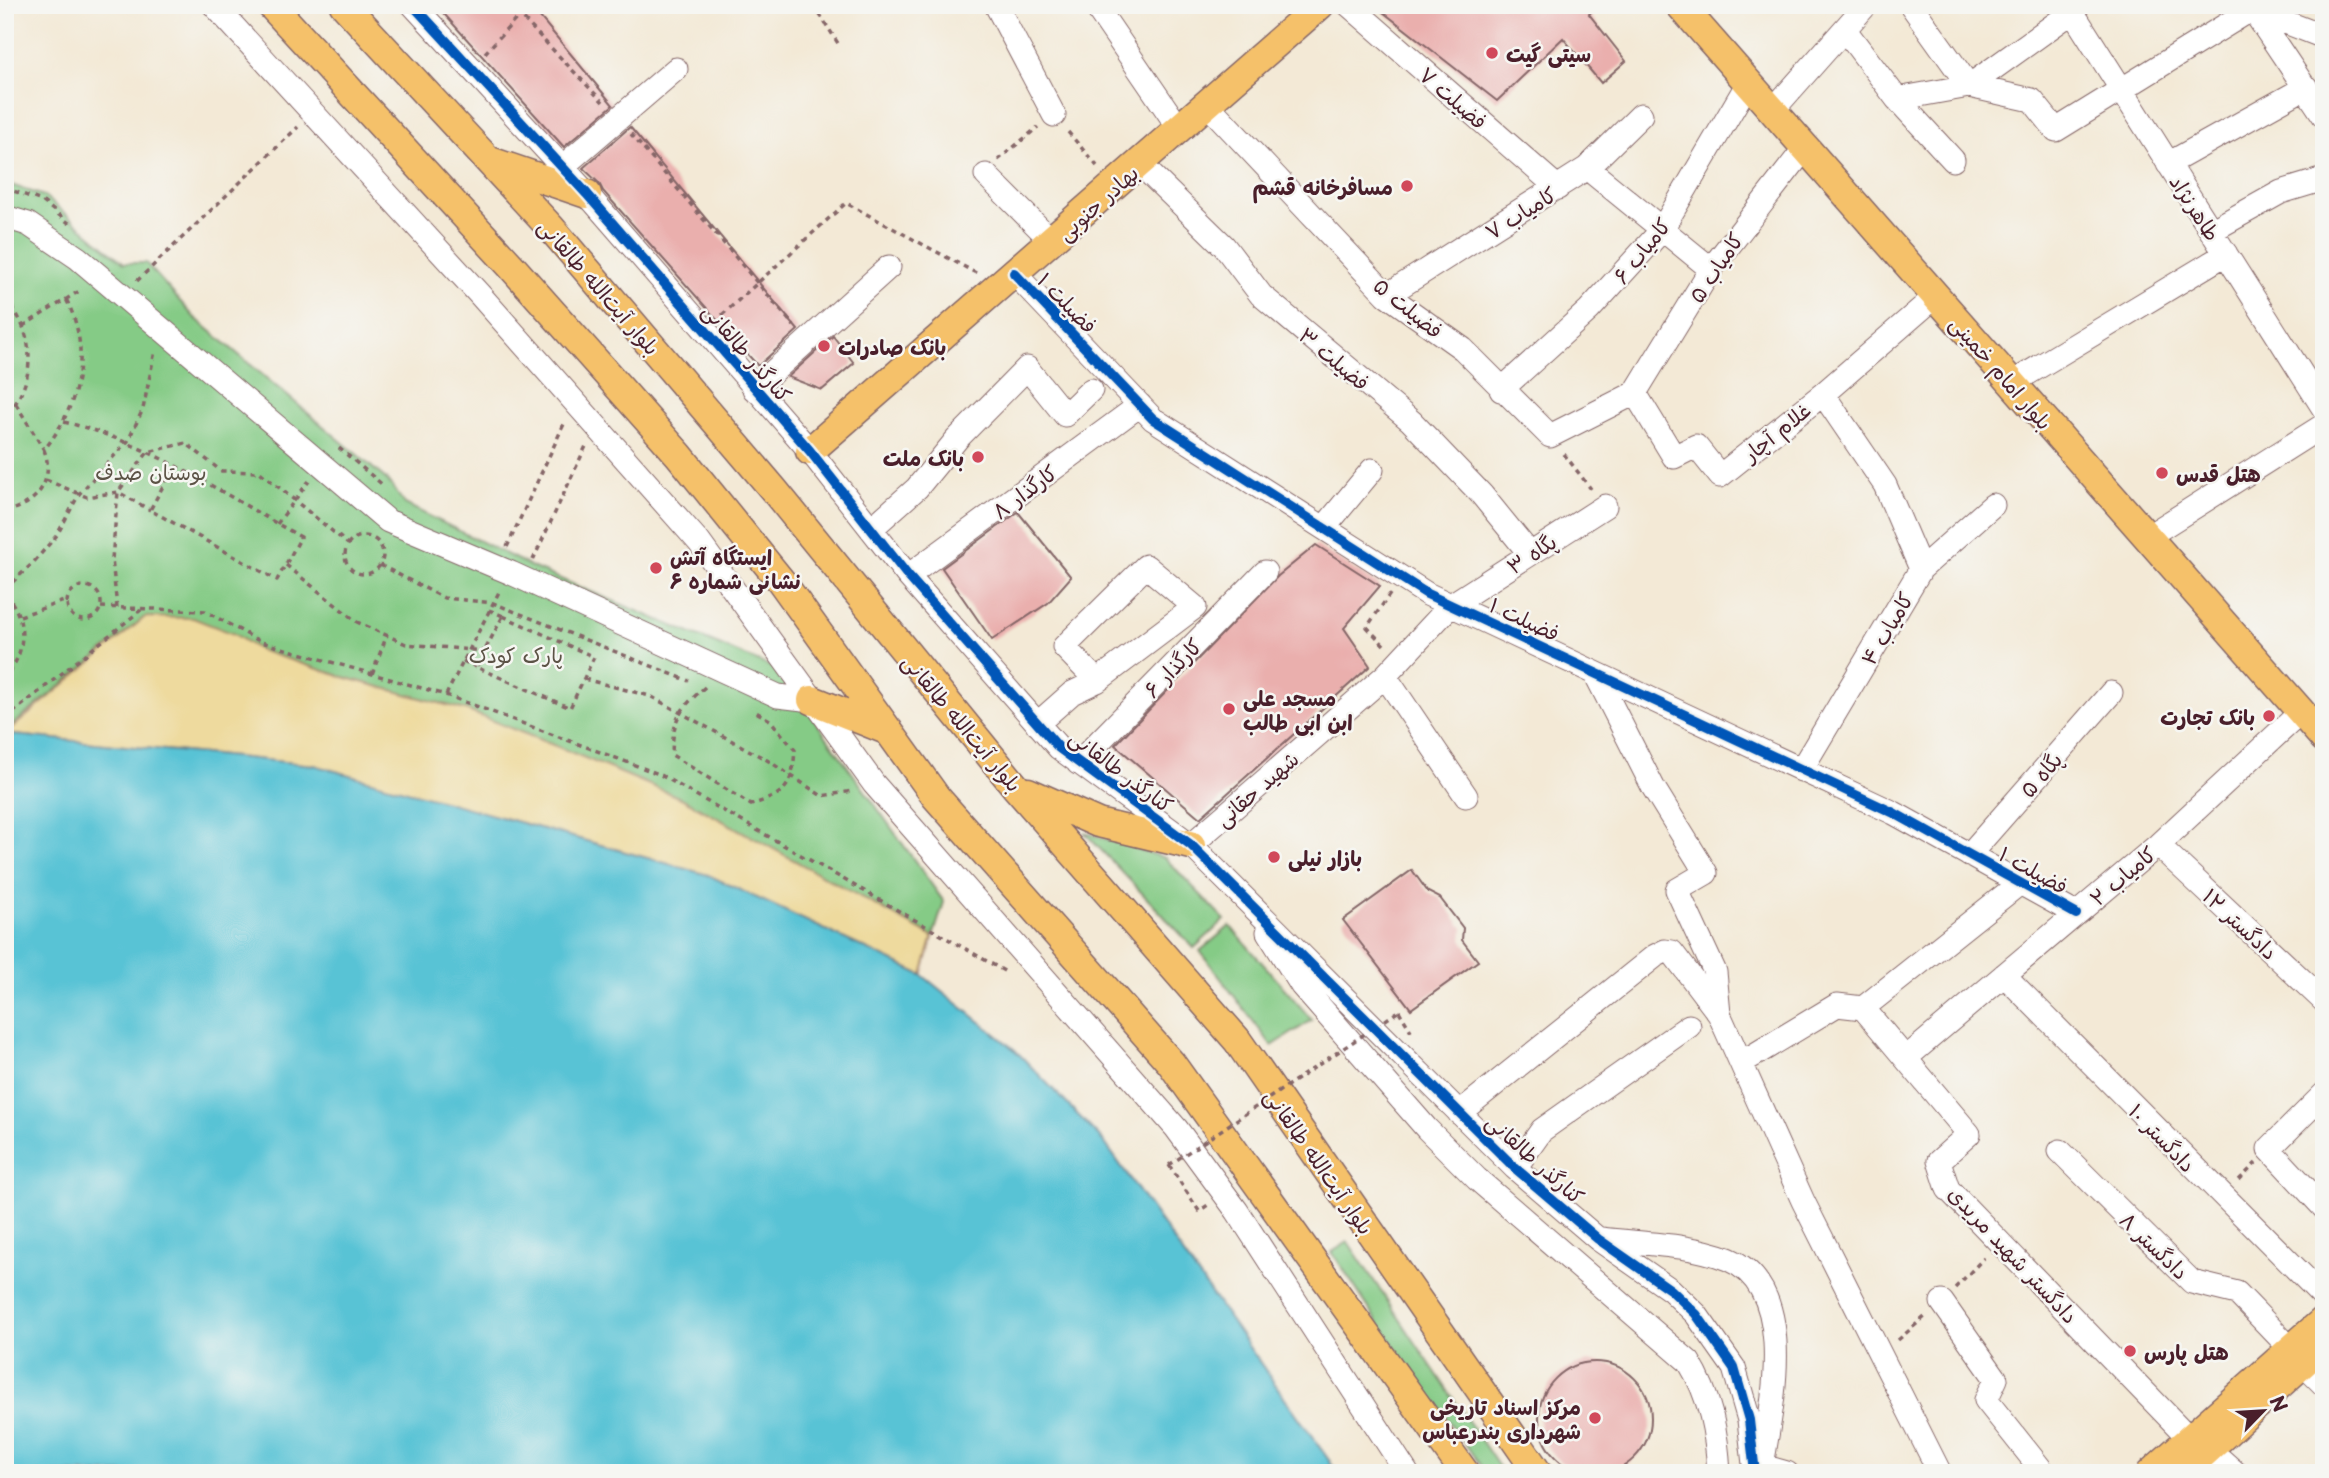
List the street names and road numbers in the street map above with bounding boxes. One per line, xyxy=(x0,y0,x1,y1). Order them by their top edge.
street label: فضیلت ۷ xyxy=(1413,58,1495,136)
street label: بهادر جنوبی xyxy=(1049,157,1145,247)
street label: طاهرنژاد xyxy=(2163,167,2229,247)
street label: کامیاب ۷ xyxy=(1478,177,1562,247)
street label: کامیاب ۶ xyxy=(1604,210,1678,290)
street label: بلوار آیت‌الله طالقانی xyxy=(532,211,668,361)
street label: کامیاب ۵ xyxy=(1680,225,1750,309)
street label: فضیلت ۱ xyxy=(1031,264,1105,340)
street label: فضیلت ۵ xyxy=(1367,269,1451,345)
street label: کنارگذر طالقانی xyxy=(696,295,800,409)
street label: بلوار امام خمینی xyxy=(1942,308,2061,438)
street label: فضیلت ۳ xyxy=(1292,319,1378,397)
street label: غلام آچار xyxy=(1733,394,1818,471)
street label: کارگذار ۸ xyxy=(985,456,1063,526)
street label: پگاه ۳ xyxy=(1500,525,1562,581)
street label: کامیاب ۴ xyxy=(1852,585,1920,671)
street label: فضیلت ۱ xyxy=(1484,588,1566,648)
street label: کارگذار ۶ xyxy=(1135,630,1209,704)
street label: بلوار آیت‌الله طالقانی xyxy=(895,646,1031,798)
street label: کنارگذر طالقانی xyxy=(1063,720,1181,820)
street label: شهید حقانی xyxy=(1207,742,1305,834)
street label: پگاه ۵ xyxy=(2011,744,2069,804)
street label: فضیلت ۱ xyxy=(1994,837,2074,901)
street label: کامیاب ۲ xyxy=(2082,837,2162,913)
street label: دادگستر ۱۲ xyxy=(2196,880,2286,966)
street label: بلوار آیت‌الله طالقانی xyxy=(1258,1081,1382,1241)
street label: دادگستر ۱۰ xyxy=(2122,1095,2204,1179)
street label: کنارگذر طالقانی xyxy=(1480,1105,1592,1211)
street label: دادگستر شهید مریدی xyxy=(1942,1178,2086,1330)
street label: دادگستر ۸ xyxy=(2113,1204,2197,1286)

